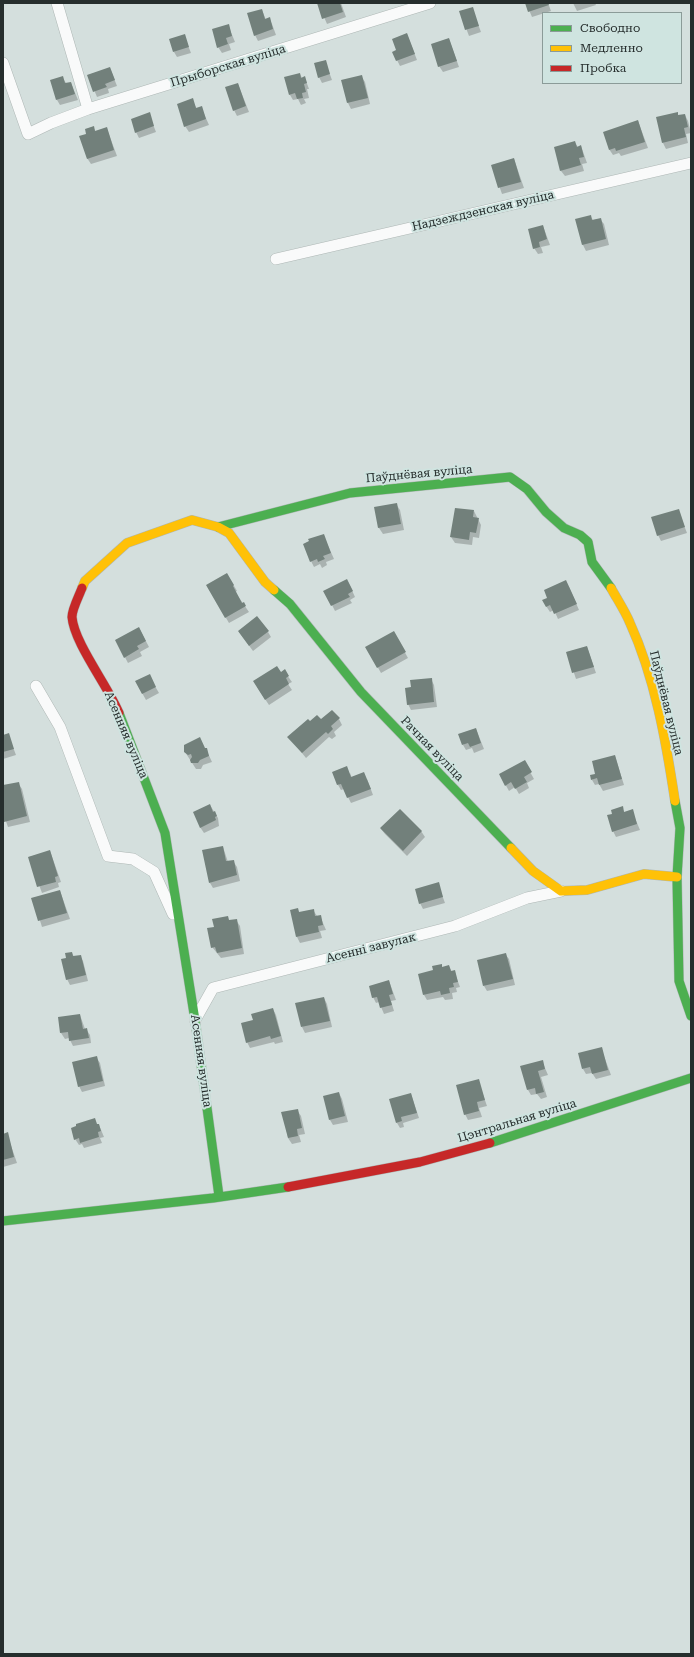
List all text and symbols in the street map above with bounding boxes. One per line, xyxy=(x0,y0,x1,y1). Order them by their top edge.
legend xyxy=(542,12,682,84)
text: Свободно xyxy=(580,21,640,35)
text: Медленно xyxy=(580,41,643,55)
street label: Прыборская вуліца xyxy=(169,42,287,90)
text: Пробка xyxy=(580,61,626,75)
street label: Надзеждзенская вуліца xyxy=(411,188,555,234)
street label: Паўднёвая вуліца xyxy=(365,462,473,486)
street label: Паўднёвая вуліца xyxy=(646,649,686,757)
street label: Асенняя вуліца xyxy=(101,689,151,781)
street label: Рачная вуліца xyxy=(398,714,466,784)
street label: Асенні завулак xyxy=(325,930,417,966)
street label: Асенняя вуліца xyxy=(187,1014,215,1108)
street label: Цэнтральная вуліца xyxy=(456,1096,578,1146)

